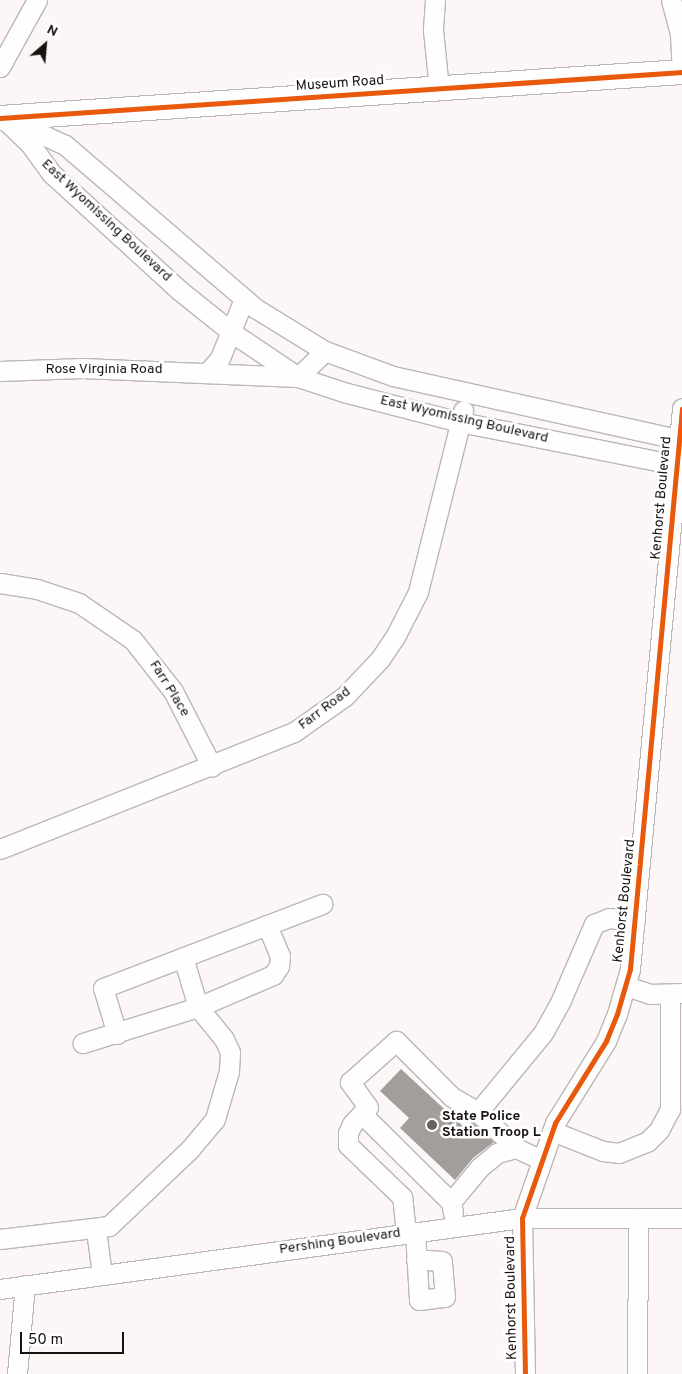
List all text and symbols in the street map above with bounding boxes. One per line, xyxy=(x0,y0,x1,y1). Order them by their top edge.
north arrow xyxy=(20,20,70,70)
text: N xyxy=(44,21,60,41)
street label: Museum Road xyxy=(295,73,385,95)
street label: East Wyomissing Boulevard xyxy=(37,156,175,286)
street label: Rose Virginia Road xyxy=(45,362,163,378)
street label: East Wyomissing Boulevard xyxy=(378,392,550,448)
street label: Kenhorst Boulevard xyxy=(648,436,676,560)
street label: Farr Place xyxy=(145,658,193,720)
street label: Farr Road xyxy=(296,684,354,734)
street label: Kenhorst Boulevard xyxy=(610,839,640,963)
place label: State Police Station Troop L xyxy=(442,1109,541,1142)
marker: State Police Station Troop L xyxy=(426,1119,438,1131)
street label: Pershing Boulevard xyxy=(278,1225,402,1259)
street label: Kenhorst Boulevard xyxy=(503,1236,521,1360)
scale bar xyxy=(22,1322,126,1354)
text: 50 m xyxy=(28,1331,63,1350)

